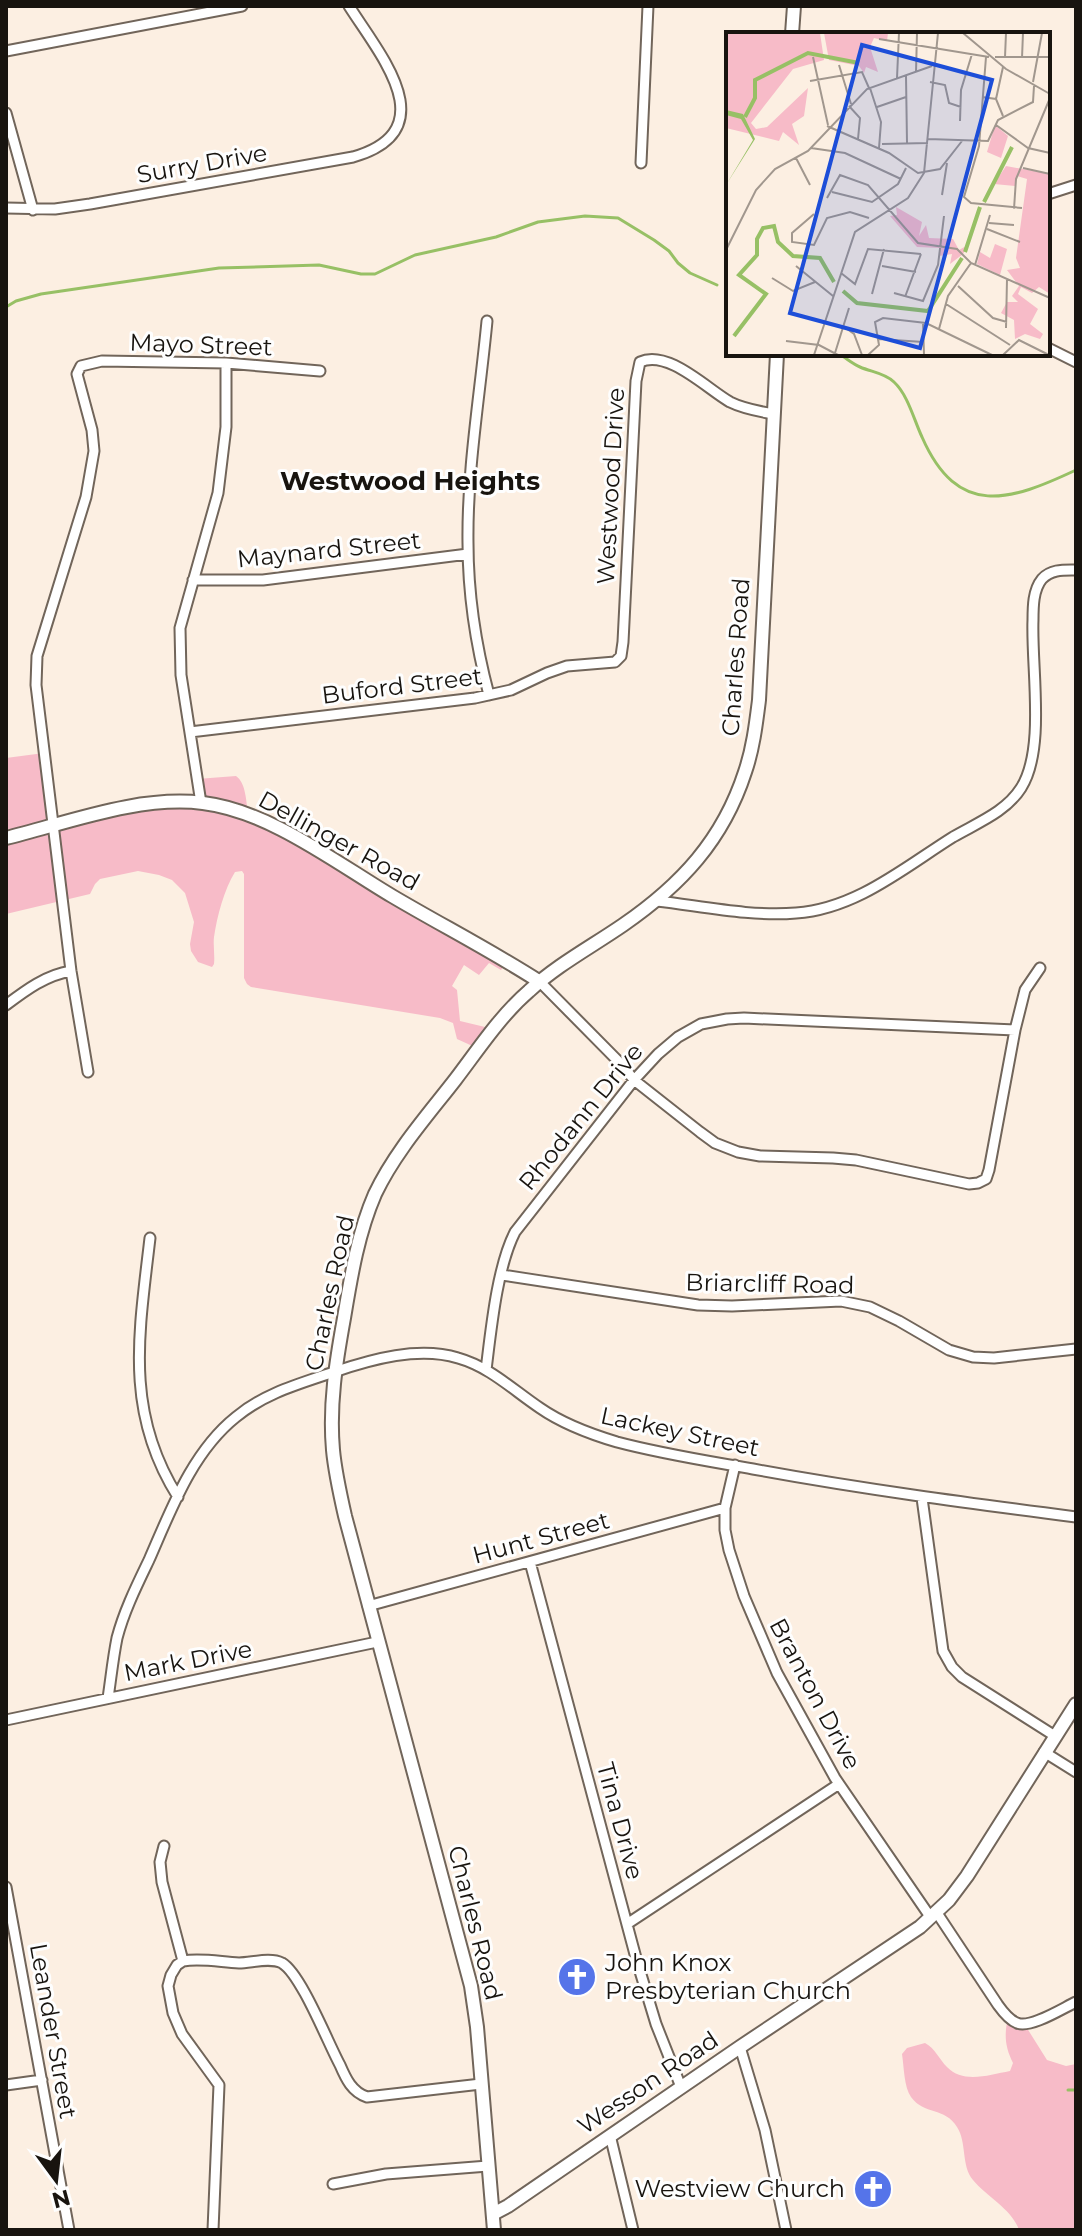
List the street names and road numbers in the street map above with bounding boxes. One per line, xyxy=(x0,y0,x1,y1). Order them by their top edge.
street label: Surry Drive xyxy=(134,138,269,189)
street label: Mayo Street xyxy=(129,328,273,361)
street label: Westwood Drive xyxy=(591,387,630,585)
street label: Maynard Street xyxy=(236,525,422,574)
street label: Charles Road xyxy=(716,577,755,737)
street label: Buford Street xyxy=(320,661,484,710)
street label: Dellinger Road xyxy=(254,784,425,897)
street label: Rhodann Drive xyxy=(512,1037,649,1196)
street label: Charles Road xyxy=(299,1212,360,1373)
street label: Briarcliff Road xyxy=(685,1268,855,1299)
street label: Lackey Street xyxy=(598,1401,762,1463)
street label: Hunt Street xyxy=(469,1505,613,1570)
street label: Branton Drive xyxy=(763,1613,867,1774)
street label: Mark Drive xyxy=(121,1634,254,1687)
street label: Tina Drive xyxy=(591,1759,650,1882)
street label: Charles Road xyxy=(442,1842,509,2003)
street label: Leander Street xyxy=(24,1941,83,2121)
street label: Wesson Road xyxy=(572,2025,724,2140)

